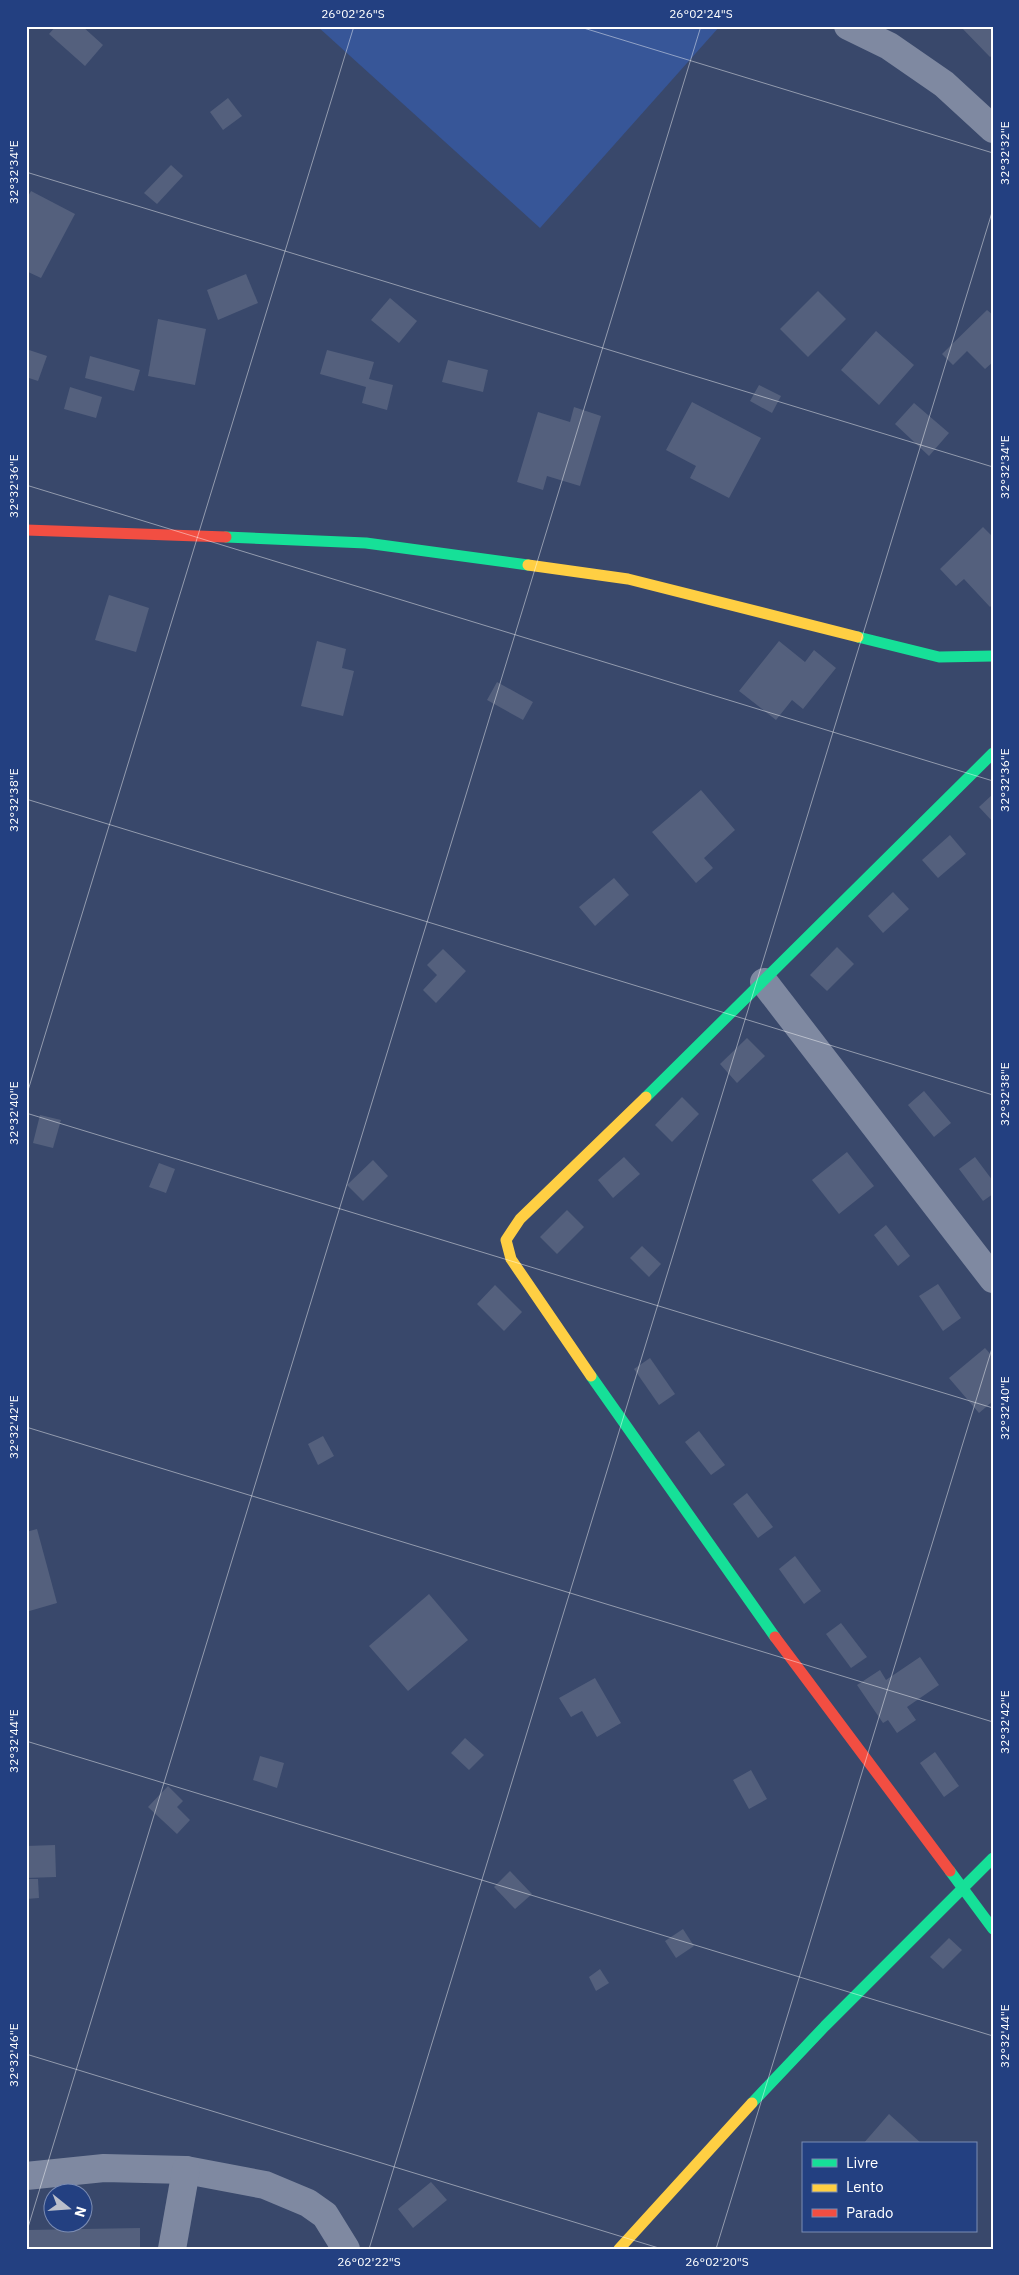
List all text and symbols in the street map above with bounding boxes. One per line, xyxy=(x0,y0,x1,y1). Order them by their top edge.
text: 26°02'26"S xyxy=(321,6,385,21)
text: 26°02'24"S xyxy=(669,6,733,21)
text: 32°32'32"E xyxy=(997,121,1012,185)
text: 32°32'34"E xyxy=(6,140,21,204)
text: 32°32'34"E xyxy=(997,435,1012,499)
text: 32°32'36"E xyxy=(6,454,21,518)
text: 32°32'36"E xyxy=(997,748,1012,812)
text: 32°32'38"E xyxy=(6,768,21,832)
text: 32°32'38"E xyxy=(997,1062,1012,1126)
text: 32°32'40"E xyxy=(6,1081,21,1145)
text: 32°32'40"E xyxy=(997,1376,1012,1440)
text: 32°32'42"E xyxy=(6,1395,21,1459)
text: 32°32'42"E xyxy=(997,1690,1012,1754)
text: 32°32'44"E xyxy=(6,1709,21,1773)
text: 32°32'44"E xyxy=(997,2004,1012,2068)
text: 32°32'46"E xyxy=(6,2023,21,2087)
legend xyxy=(802,2142,976,2232)
text: Livre xyxy=(846,2153,878,2172)
text: Lento xyxy=(846,2177,884,2196)
north arrow xyxy=(42,2182,92,2232)
text: Parado xyxy=(846,2203,894,2222)
text: N xyxy=(70,2204,91,2219)
text: 26°02'22"S xyxy=(337,2254,401,2269)
text: 26°02'20"S xyxy=(685,2254,749,2269)

